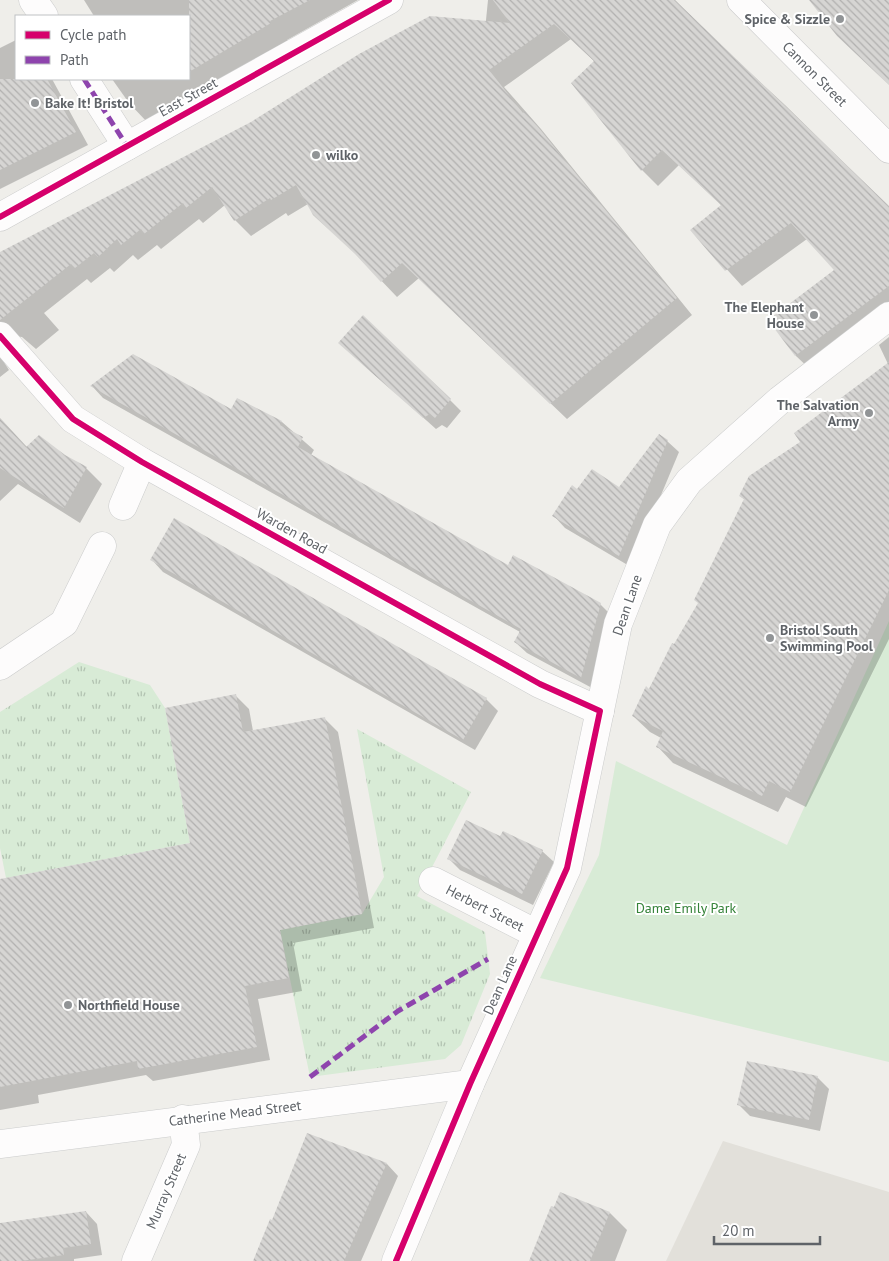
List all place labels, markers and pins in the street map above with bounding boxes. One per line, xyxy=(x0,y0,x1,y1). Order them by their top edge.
place label: Spice & Sizzle xyxy=(745,10,830,28)
marker: Spice & Sizzle xyxy=(834,13,846,25)
place label: Bake It! Bristol xyxy=(45,94,134,112)
marker: Bake It! Bristol xyxy=(29,97,41,109)
place label: wilko xyxy=(325,146,359,164)
marker: wilko xyxy=(310,149,322,161)
place label: The Elephant House xyxy=(725,298,804,332)
marker: The Elephant House xyxy=(808,309,820,321)
place label: The Salvation Army xyxy=(777,396,859,430)
marker: The Salvation Army xyxy=(863,407,875,419)
place label: Bristol South Swimming Pool xyxy=(780,621,874,655)
marker: Bristol South Swimming Pool xyxy=(764,632,776,644)
place label: Northfield House xyxy=(78,996,180,1014)
marker: Northfield House xyxy=(62,999,74,1011)

